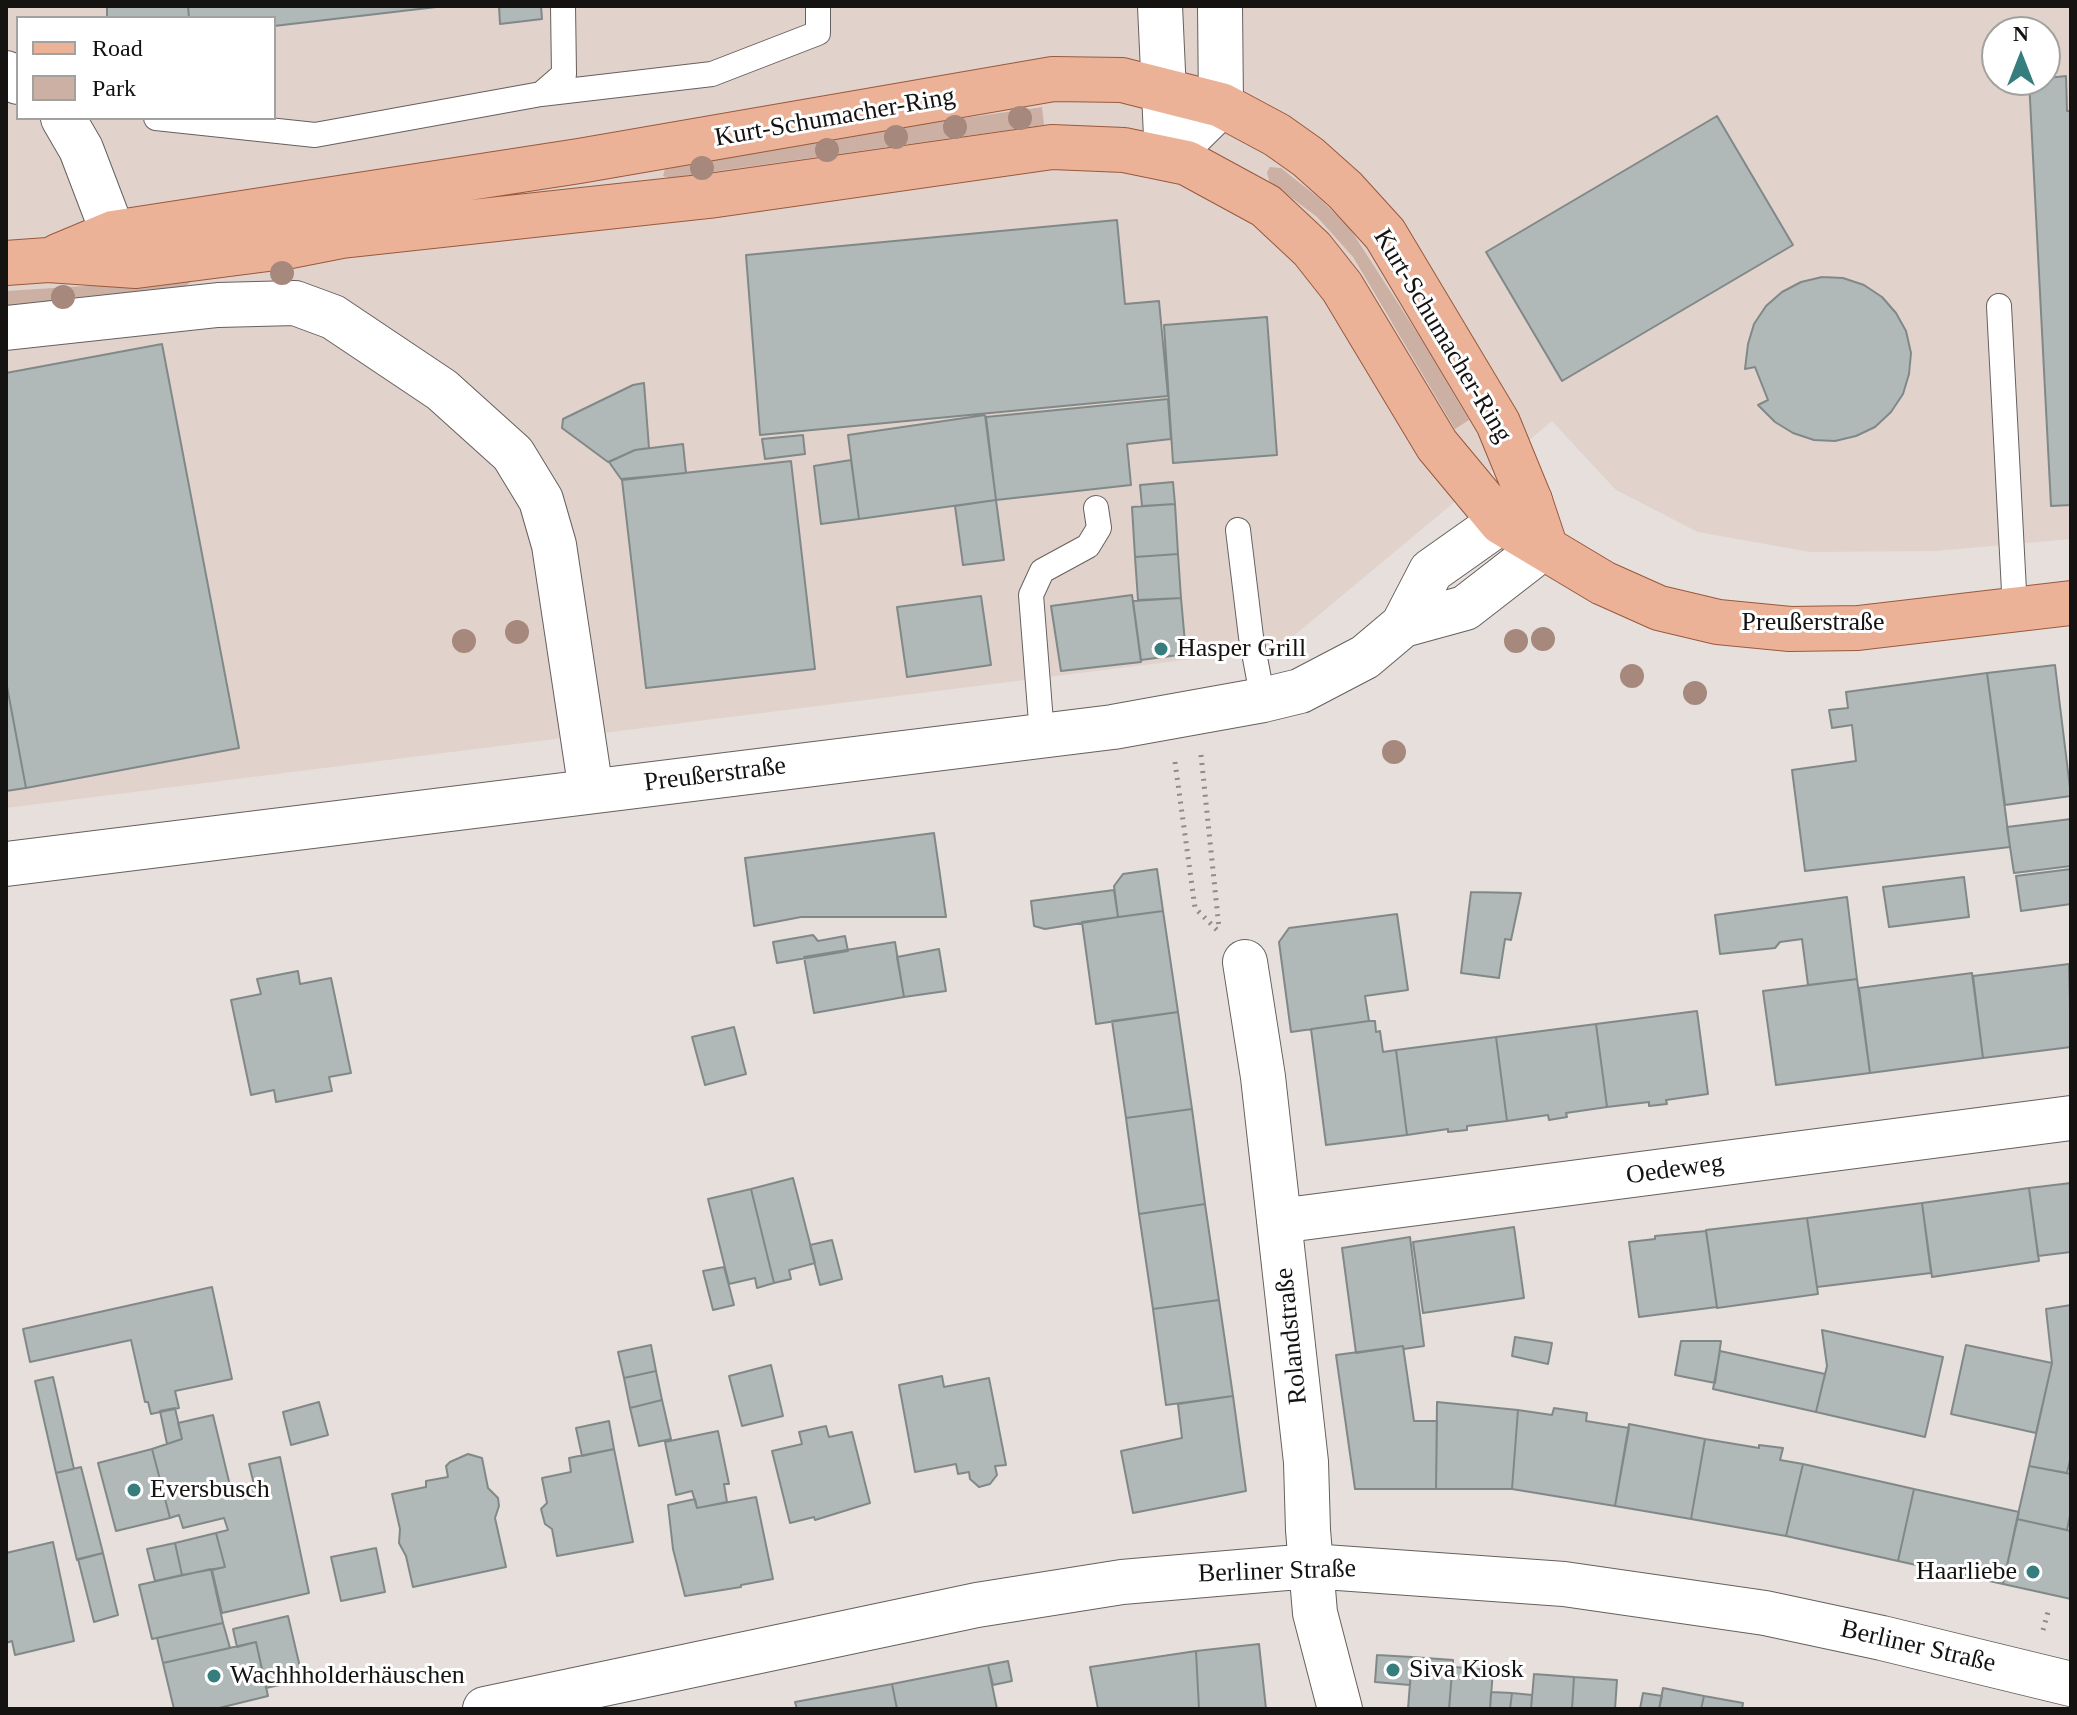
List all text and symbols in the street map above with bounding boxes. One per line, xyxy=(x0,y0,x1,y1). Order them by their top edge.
legend xyxy=(16,16,276,120)
north arrow xyxy=(1981,16,2061,96)
text: N xyxy=(2013,21,2029,46)
text: Road xyxy=(92,35,143,61)
text: Park xyxy=(92,75,136,101)
street label: Kurt-Schumacher-Ring xyxy=(712,81,958,155)
street label: Kurt-Schumacher-Ring xyxy=(1366,224,1518,448)
street label: Preußerstraße xyxy=(1742,607,1884,639)
place label: Hasper Grill xyxy=(1177,633,1306,665)
marker: Hasper Grill xyxy=(1152,640,1170,658)
street label: Preußerstraße xyxy=(642,751,788,799)
street label: Oedeweg xyxy=(1624,1148,1726,1192)
street label: Rolandstraße xyxy=(1269,1266,1315,1406)
place label: Eversbusch xyxy=(150,1474,270,1506)
marker: Eversbusch xyxy=(125,1481,143,1499)
street label: Berliner Straße xyxy=(1197,1554,1357,1590)
place label: Haarliebe xyxy=(1916,1556,2017,1588)
marker: Haarliebe xyxy=(2024,1563,2042,1581)
street label: Berliner Straße xyxy=(1837,1614,1999,1680)
place label: Siva Kiosk xyxy=(1409,1654,1524,1686)
place label: Wachhholderhäuschen xyxy=(230,1660,465,1692)
marker: Siva Kiosk xyxy=(1384,1661,1402,1679)
marker: Wachhholderhäuschen xyxy=(205,1667,223,1685)

